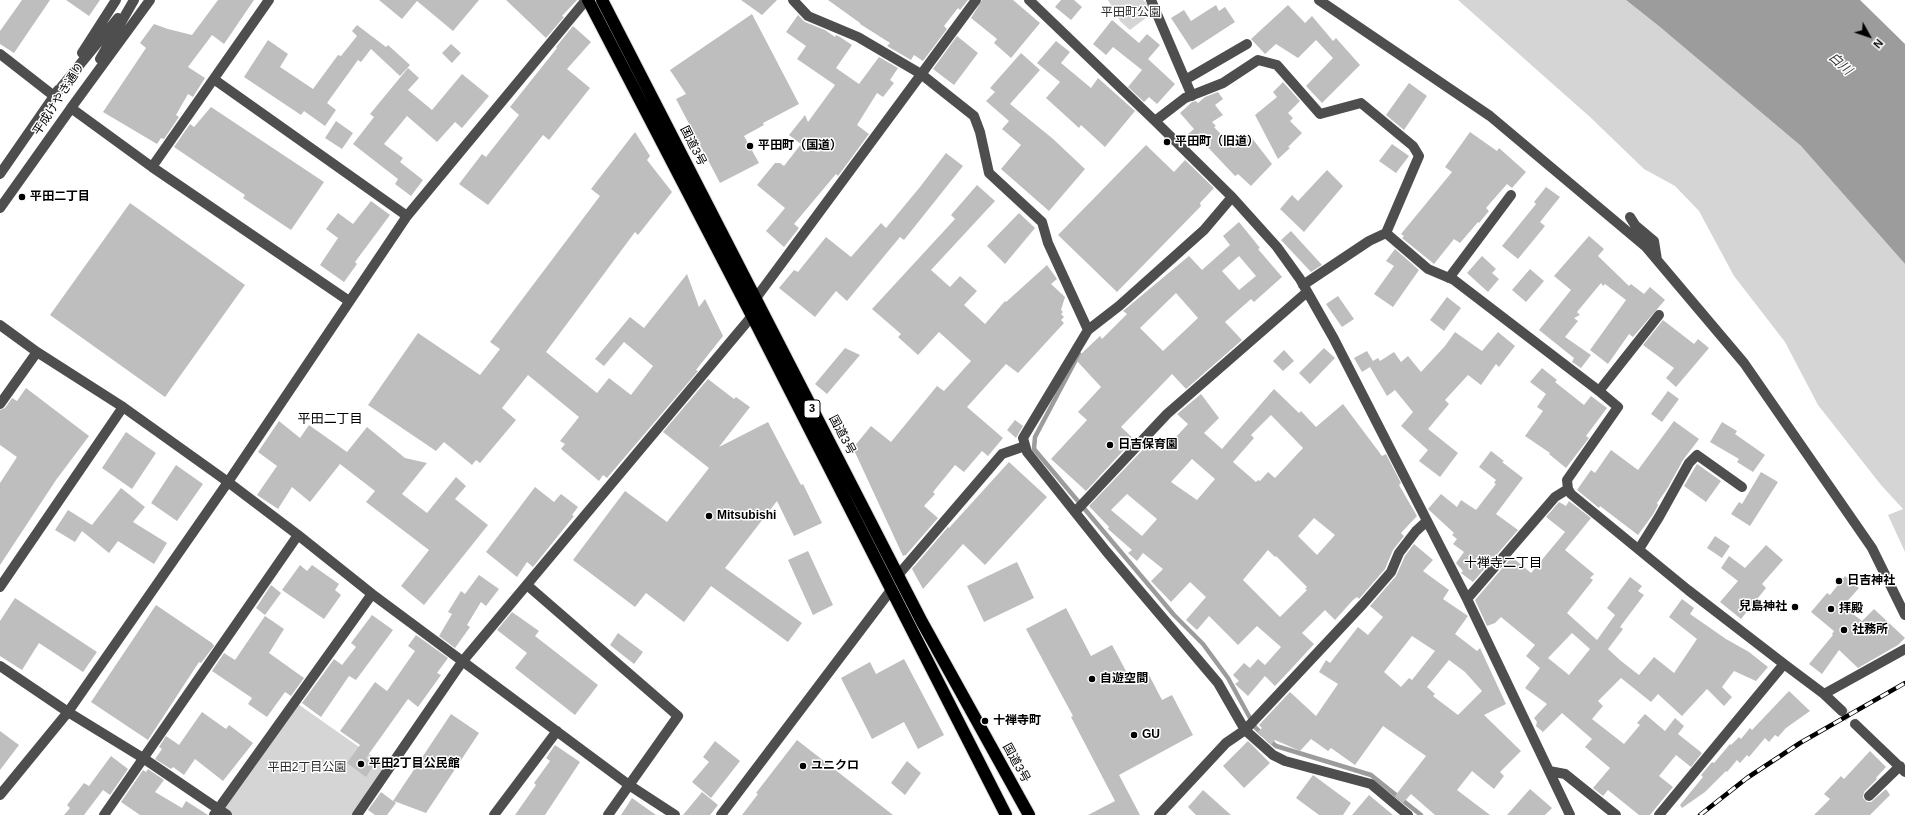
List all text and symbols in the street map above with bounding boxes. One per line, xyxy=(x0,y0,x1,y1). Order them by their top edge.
park label: 平田町公園 xyxy=(1101,6,1161,20)
north arrow xyxy=(1849,16,1889,56)
text: N xyxy=(1871,37,1885,51)
water label: 白川 xyxy=(1825,50,1855,78)
street label: 平成けやき通り xyxy=(30,60,88,138)
street label: 国道3号 xyxy=(677,124,709,168)
place label: 平田町（旧道） xyxy=(1175,135,1259,149)
marker: 平田町（旧道） xyxy=(1162,137,1172,147)
place label: 平田町（国道） xyxy=(758,139,842,153)
marker: 平田町（国道） xyxy=(745,141,755,151)
place label: 平田二丁目 xyxy=(30,190,90,204)
marker: 平田二丁目 xyxy=(17,192,27,202)
road number: 3 xyxy=(804,400,820,418)
district label: 平田二丁目 xyxy=(298,411,362,427)
street label: 国道3号 xyxy=(826,413,858,457)
place label: 日吉保育園 xyxy=(1118,438,1178,452)
marker: 日吉保育園 xyxy=(1105,440,1115,450)
place label: Mitsubishi xyxy=(717,509,776,523)
marker: Mitsubishi xyxy=(704,511,714,521)
district label: 十禅寺二丁目 xyxy=(1464,555,1542,571)
place label: 日吉神社 xyxy=(1847,574,1895,588)
marker: 日吉神社 xyxy=(1834,576,1844,586)
place label: 兒島神社 xyxy=(1739,600,1787,614)
marker: 兒島神社 xyxy=(1790,602,1800,612)
place label: 拝殿 xyxy=(1839,602,1863,616)
marker: 拝殿 xyxy=(1826,604,1836,614)
place label: 社務所 xyxy=(1852,623,1888,637)
marker: 社務所 xyxy=(1839,625,1849,635)
place label: 自遊空間 xyxy=(1100,672,1148,686)
marker: 自遊空間 xyxy=(1087,674,1097,684)
place label: 十禅寺町 xyxy=(993,714,1041,728)
marker: 十禅寺町 xyxy=(980,716,990,726)
place label: GU xyxy=(1142,728,1160,742)
marker: GU xyxy=(1129,730,1139,740)
street label: 国道3号 xyxy=(999,741,1033,785)
place label: 平田2丁目公民館 xyxy=(369,757,460,771)
marker: 平田2丁目公民館 xyxy=(356,759,366,769)
place label: ユニクロ xyxy=(811,759,859,773)
park label: 平田2丁目公園 xyxy=(268,761,346,775)
marker: ユニクロ xyxy=(798,761,808,771)

